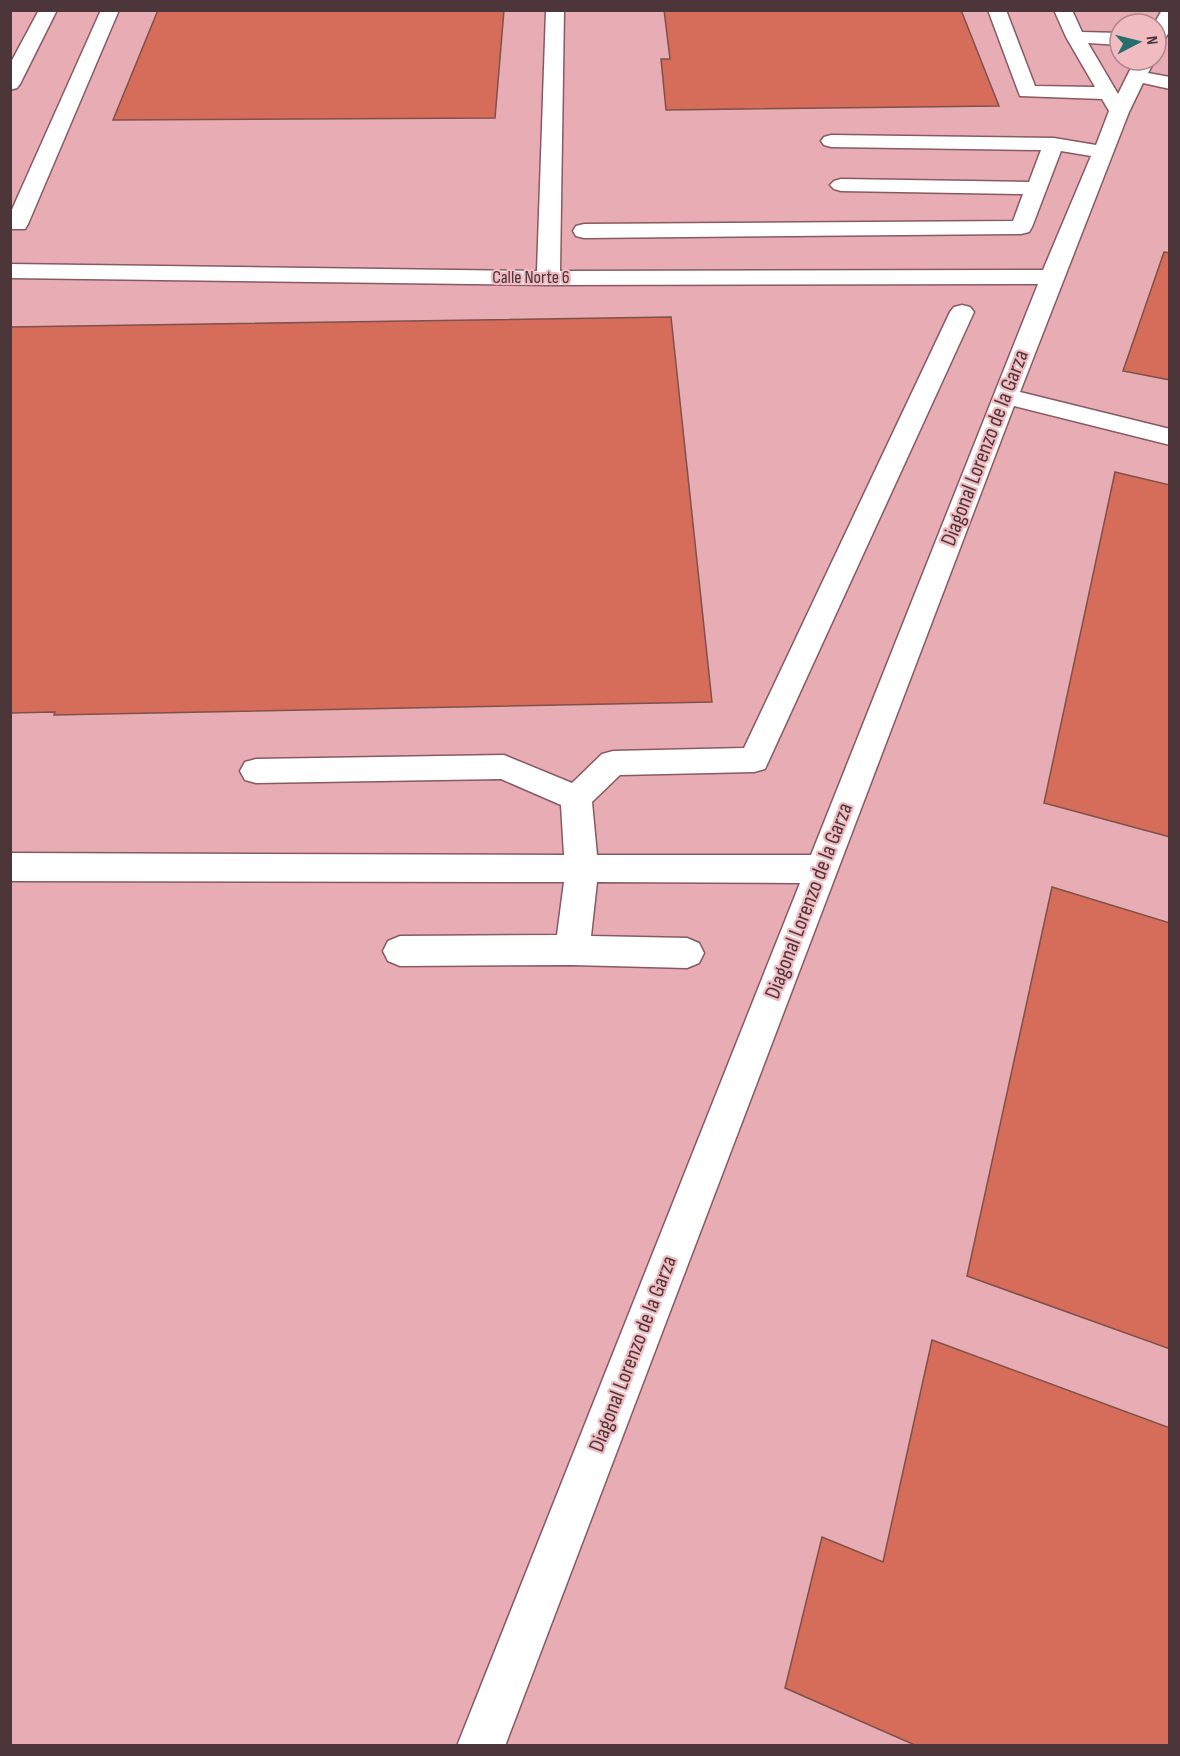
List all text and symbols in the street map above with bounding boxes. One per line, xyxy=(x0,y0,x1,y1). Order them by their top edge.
north arrow xyxy=(1108,12,1168,72)
text: N xyxy=(1141,35,1161,46)
street label: Calle Norte 6 xyxy=(492,267,570,288)
street label: Diagonal Lorenzo de la Garza xyxy=(935,346,1035,550)
street label: Diagonal Lorenzo de la Garza xyxy=(759,799,859,1003)
street label: Diagonal Lorenzo de la Garza xyxy=(583,1252,683,1456)

